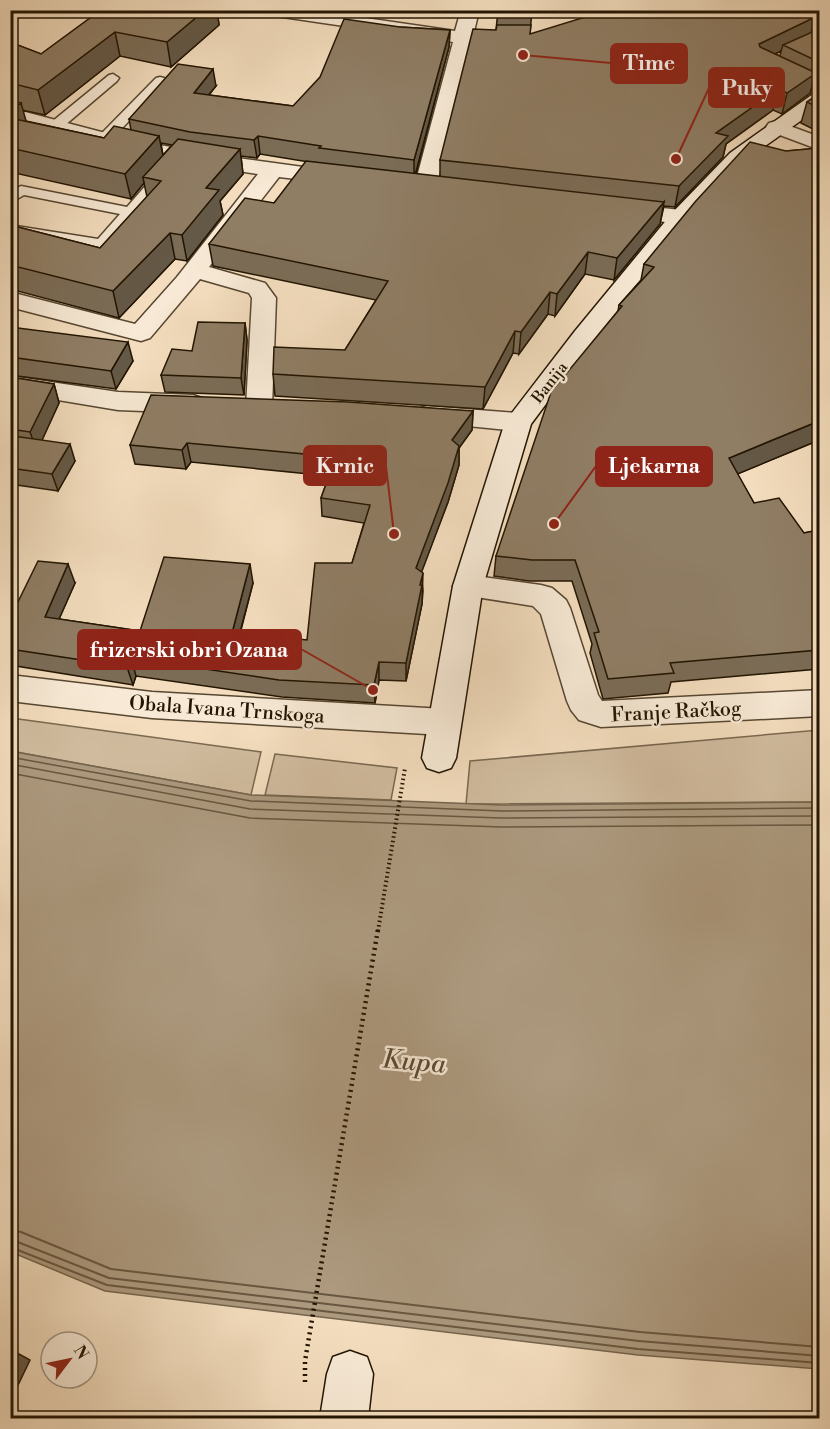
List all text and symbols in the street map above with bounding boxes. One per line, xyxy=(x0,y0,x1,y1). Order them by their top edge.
callout: Time xyxy=(611,44,687,83)
text: Time xyxy=(623,51,675,77)
callout: Puky xyxy=(709,68,784,107)
text: Puky xyxy=(722,76,773,102)
street label: Banija xyxy=(527,357,573,408)
callout: Krnic xyxy=(304,446,386,485)
callout: Ljekarna xyxy=(596,447,712,486)
text: Krnic xyxy=(316,454,374,480)
text: Ljekarna xyxy=(608,454,700,480)
callout: frizerski obri Ozana xyxy=(78,630,301,669)
text: frizerski obri Ozana xyxy=(90,638,289,664)
street label: Obala Ivana Trnskoga xyxy=(128,691,326,730)
street label: Franje Račkog xyxy=(610,697,743,728)
water label: Kupa xyxy=(381,1043,448,1081)
north arrow xyxy=(39,1330,99,1390)
text: N xyxy=(69,1342,93,1364)

